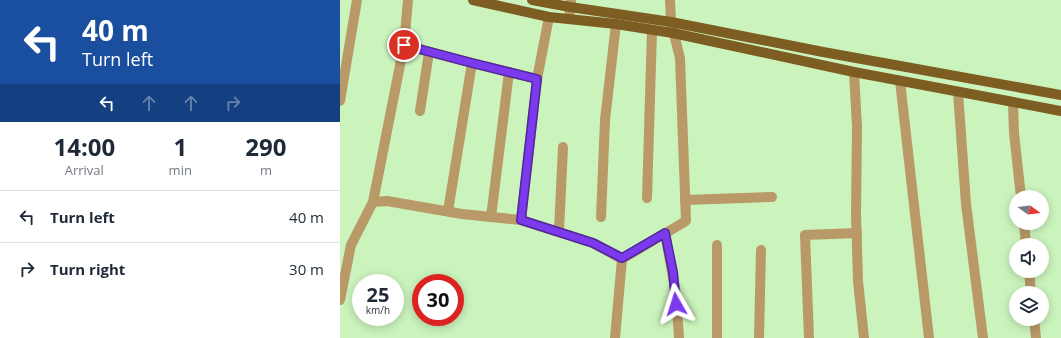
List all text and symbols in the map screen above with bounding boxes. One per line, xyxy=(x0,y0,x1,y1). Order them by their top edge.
text: 40 m xyxy=(82,11,149,49)
icon: left xyxy=(16,16,68,68)
pin xyxy=(387,28,421,62)
icon: arrive xyxy=(393,34,415,56)
text: Turn left xyxy=(82,47,153,71)
icon: left xyxy=(96,92,118,114)
icon: ahead xyxy=(138,92,160,114)
icon: ahead xyxy=(180,92,202,114)
icon: right xyxy=(222,92,244,114)
text: 14:00 xyxy=(53,130,115,163)
text: 1 xyxy=(173,130,187,163)
text: 290 xyxy=(245,130,287,163)
text: Arrival xyxy=(65,161,104,179)
text: min xyxy=(169,161,192,179)
text: m xyxy=(260,161,272,179)
north arrow xyxy=(1009,190,1049,230)
map controls xyxy=(1009,190,1049,326)
icon: left xyxy=(16,206,38,228)
text: Turn left xyxy=(50,207,115,227)
text: 40 m xyxy=(289,207,324,227)
button: sound xyxy=(1009,238,1049,278)
icon: right xyxy=(16,258,38,280)
text: Turn right xyxy=(50,259,125,279)
text: 30 m xyxy=(289,259,324,279)
speed limit sign: 30 xyxy=(412,274,464,326)
text: 25 xyxy=(367,281,389,308)
position arrow xyxy=(655,283,697,325)
button: layers xyxy=(1009,286,1049,326)
text: km/h xyxy=(366,303,390,317)

